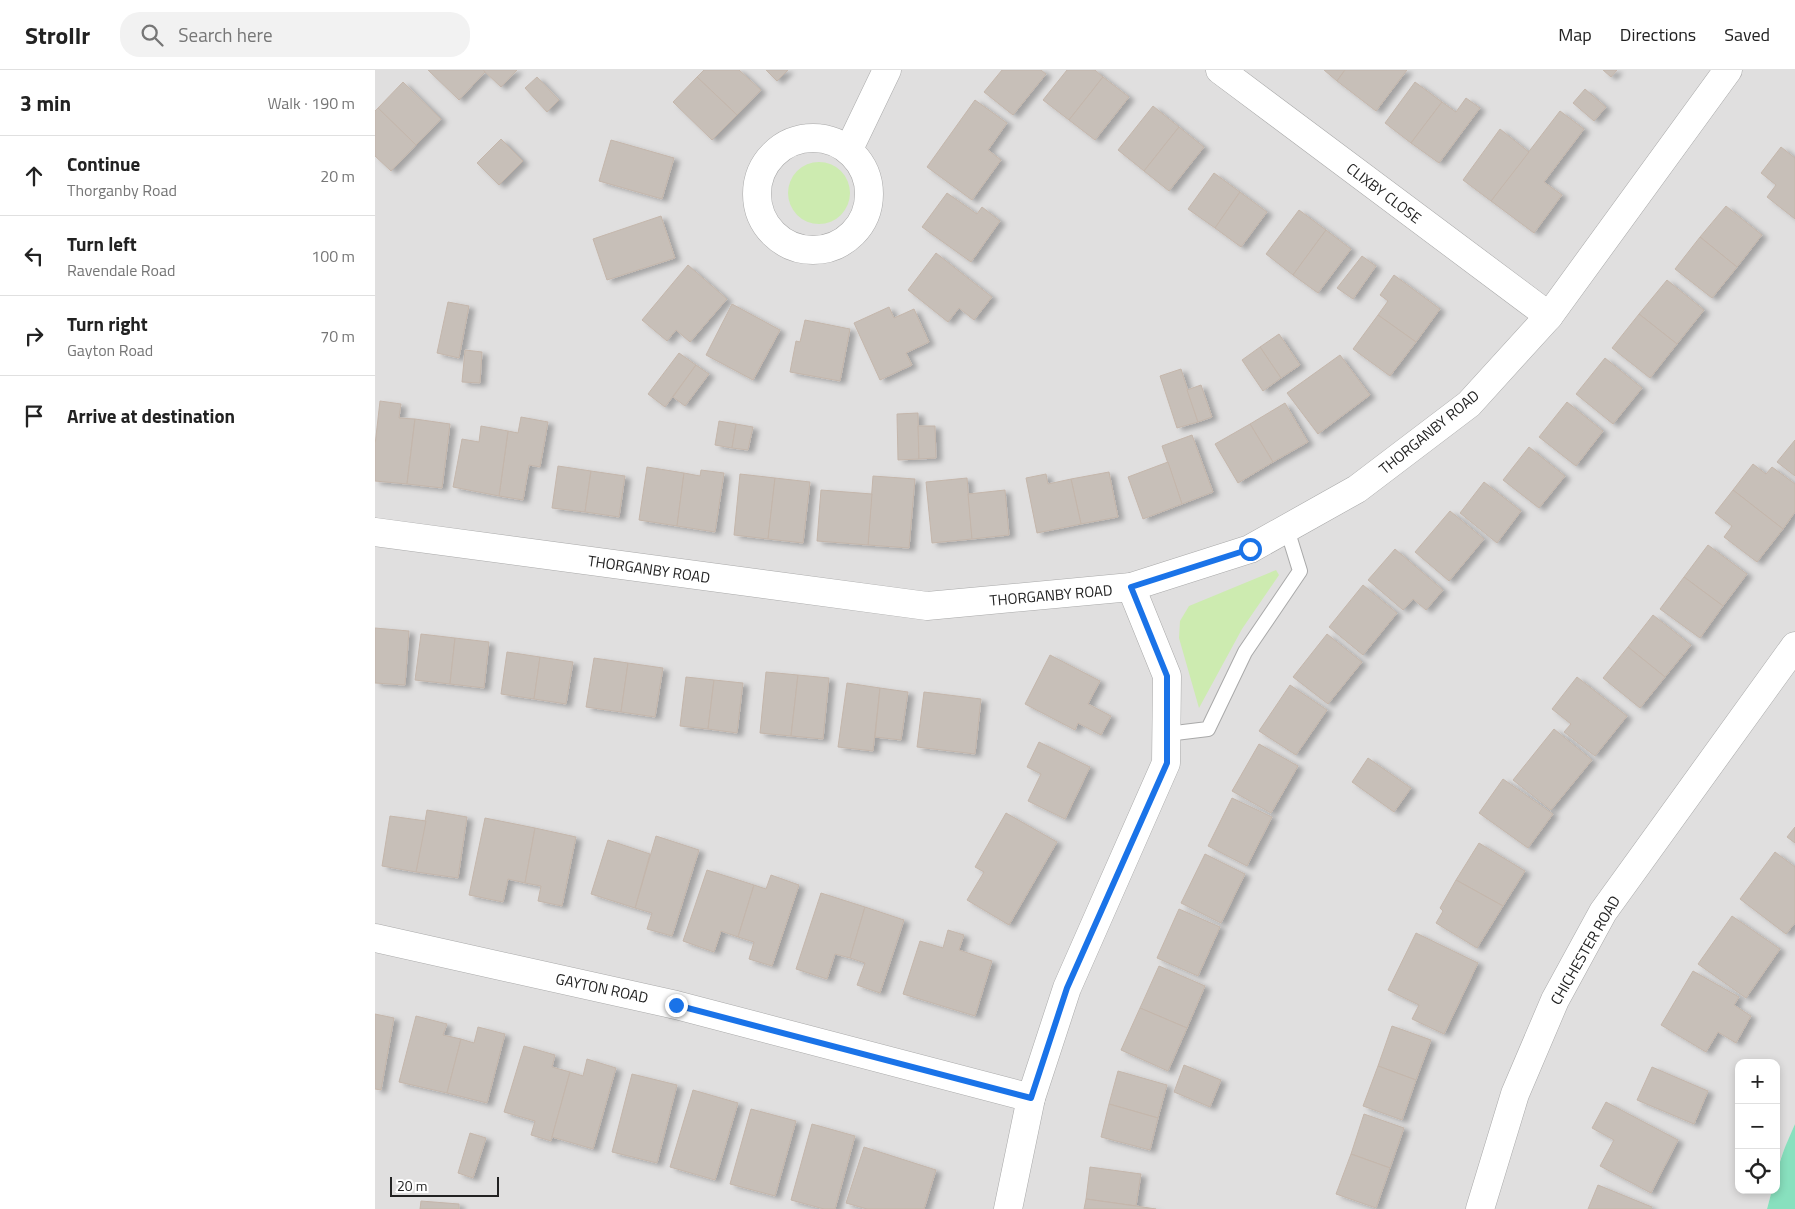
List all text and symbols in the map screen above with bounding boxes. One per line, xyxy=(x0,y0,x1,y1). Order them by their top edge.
search box xyxy=(120,12,470,57)
text: Strollr xyxy=(25,17,90,53)
text: Search here xyxy=(178,20,273,49)
icon: search xyxy=(138,21,166,49)
text: Map xyxy=(1558,21,1592,48)
text: Directions xyxy=(1620,21,1696,48)
text: Saved xyxy=(1724,21,1770,48)
text: 3 min xyxy=(20,87,71,119)
text: Walk · 190 m xyxy=(267,91,355,115)
text: Continue xyxy=(67,149,140,178)
street label: CLIXBY CLOSE xyxy=(1342,157,1426,229)
icon: ahead xyxy=(20,162,48,190)
text: 20 m xyxy=(320,164,355,188)
text: Thorganby Road xyxy=(67,178,177,202)
text: Turn left xyxy=(67,229,137,258)
icon: left xyxy=(20,242,48,270)
text: 100 m xyxy=(311,244,355,268)
text: Ravendale Road xyxy=(67,258,175,282)
text: Turn right xyxy=(67,309,148,338)
icon: right xyxy=(20,322,48,350)
text: 70 m xyxy=(320,324,355,348)
text: Gayton Road xyxy=(67,338,153,362)
street label: THORGANBY ROAD xyxy=(1374,384,1484,480)
text: Arrive at destination xyxy=(67,401,235,430)
icon: arrive xyxy=(20,402,48,430)
route start xyxy=(1239,538,1262,561)
street label: THORGANBY ROAD xyxy=(586,549,712,589)
street label: THORGANBY ROAD xyxy=(989,578,1113,612)
street label: CHICHESTER ROAD xyxy=(1544,891,1626,1009)
street label: GAYTON ROAD xyxy=(554,967,650,1009)
route end xyxy=(665,994,688,1017)
map controls xyxy=(1735,1059,1780,1194)
button: + xyxy=(1735,1059,1780,1104)
button: − xyxy=(1735,1104,1780,1149)
button: locate xyxy=(1735,1149,1780,1194)
scale bar xyxy=(390,1174,499,1197)
text: 20 m xyxy=(397,1175,427,1196)

